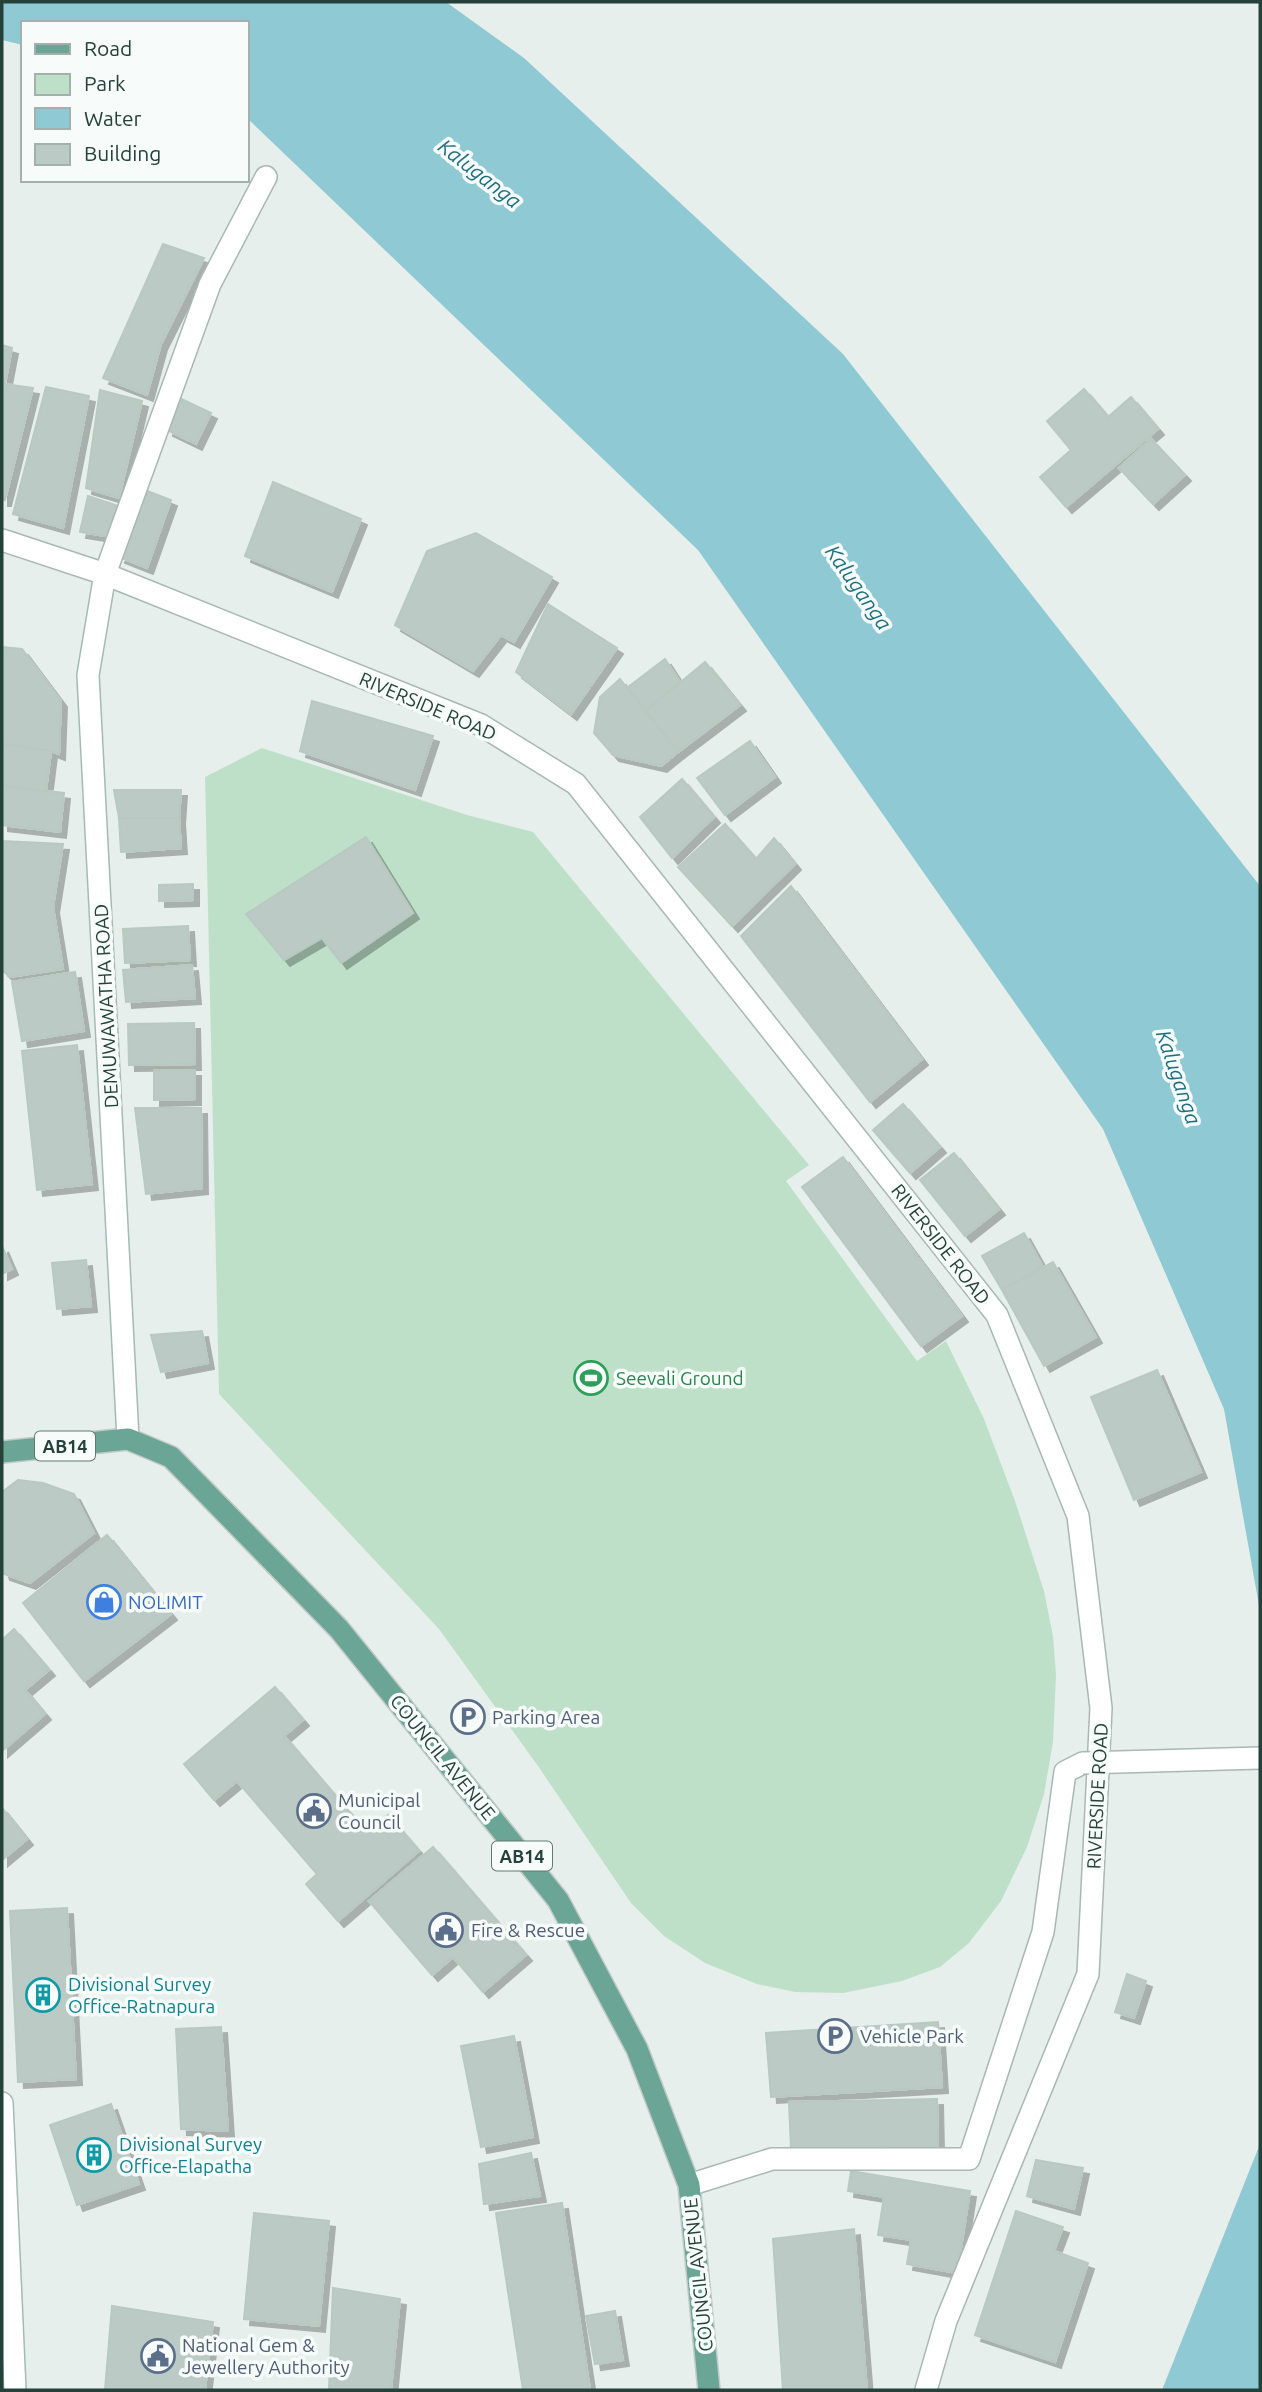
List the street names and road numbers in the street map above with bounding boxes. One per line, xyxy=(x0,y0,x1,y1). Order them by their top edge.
street label: RIVERSIDE ROAD xyxy=(356,667,500,745)
street label: DEMUWAWATHA ROAD xyxy=(90,903,122,1109)
street label: RIVERSIDE ROAD xyxy=(887,1179,995,1309)
road number: AB14 xyxy=(35,1432,95,1461)
street label: COUNCIL AVENUE xyxy=(386,1690,500,1824)
street label: RIVERSIDE ROAD xyxy=(1082,1722,1112,1870)
road number: AB14 xyxy=(492,1842,552,1870)
street label: COUNCIL AVENUE xyxy=(679,2197,717,2353)

